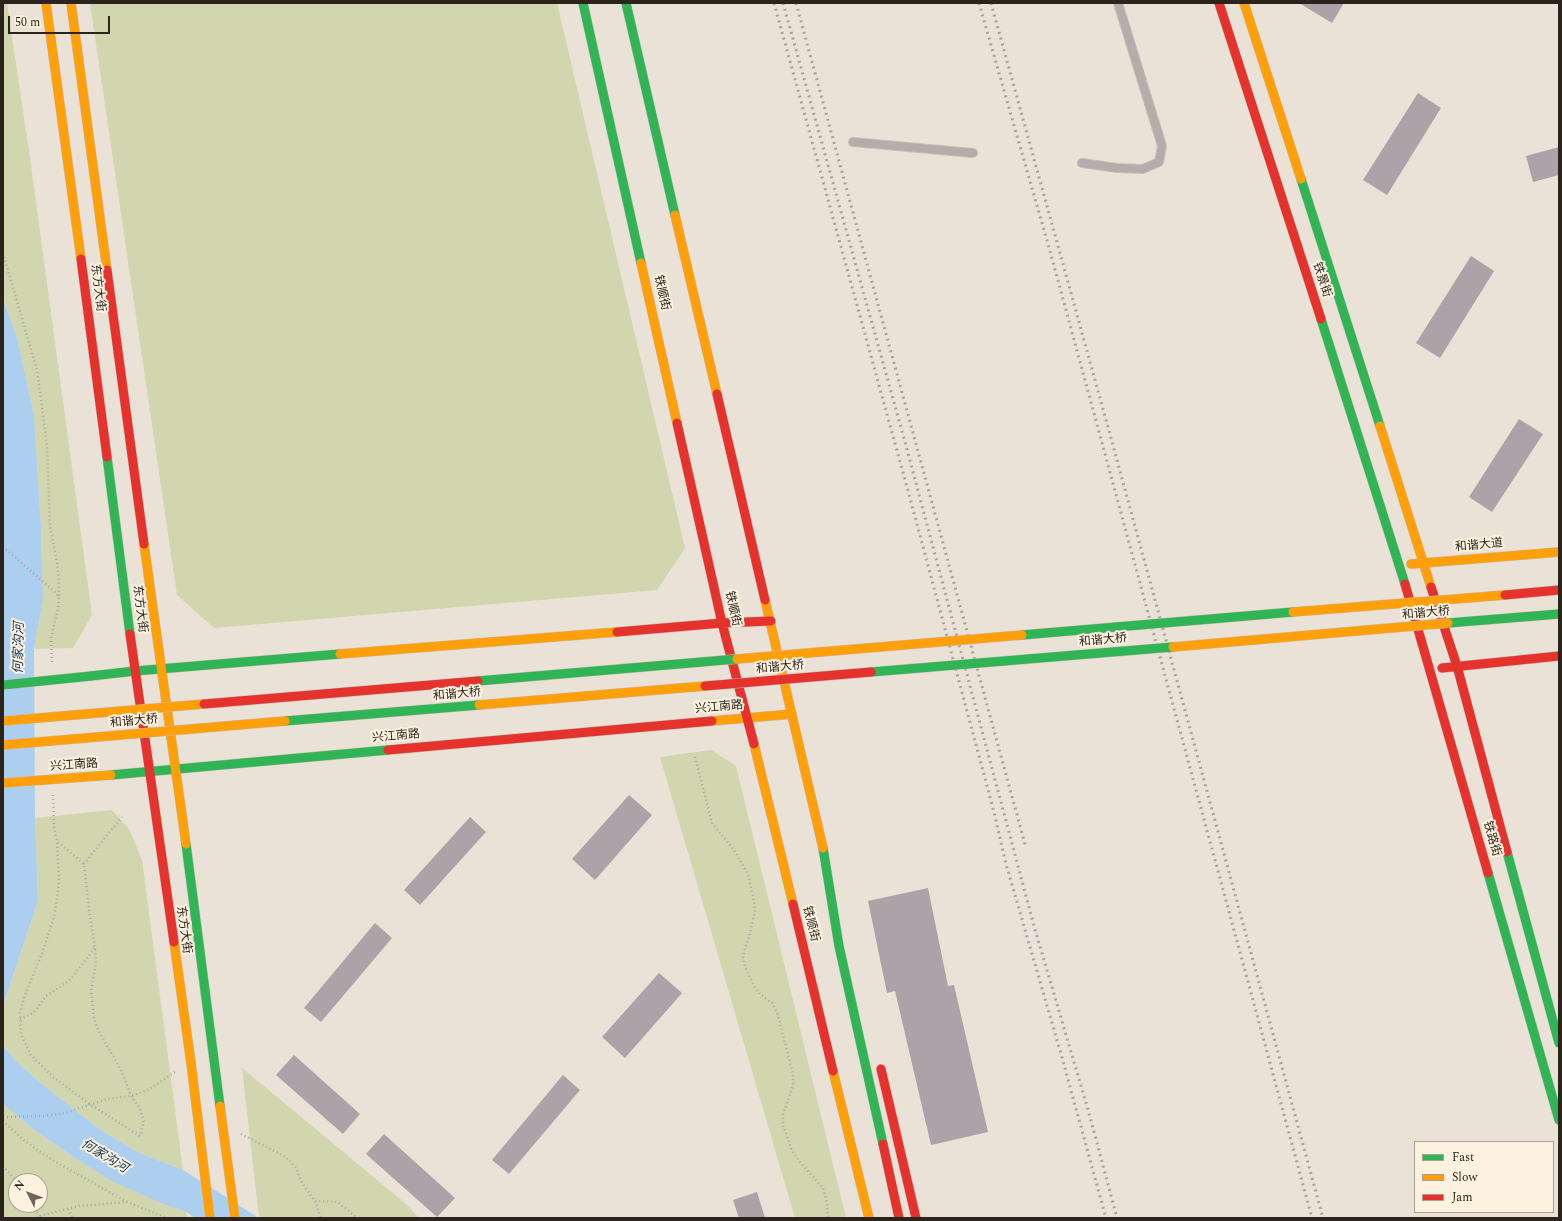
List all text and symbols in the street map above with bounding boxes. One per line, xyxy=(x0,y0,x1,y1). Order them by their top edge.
scale bar xyxy=(10,8,112,34)
text: 50 m xyxy=(15,13,40,32)
street label: 铁景街 xyxy=(1309,261,1333,299)
street label: 东方大街 xyxy=(87,263,107,313)
street label: 铁顺街 xyxy=(650,274,672,312)
street label: 和谐大道 xyxy=(1454,537,1504,555)
street label: 东方大街 xyxy=(129,584,149,634)
street label: 铁顺街 xyxy=(721,590,743,628)
street label: 和谐大桥 xyxy=(1401,605,1451,623)
water label: 何家沟河 xyxy=(12,622,28,674)
street label: 和谐大桥 xyxy=(1078,632,1128,650)
street label: 和谐大桥 xyxy=(755,659,805,677)
street label: 和谐大桥 xyxy=(432,686,482,704)
street label: 兴江南路 xyxy=(694,699,744,717)
street label: 和谐大桥 xyxy=(109,713,159,731)
street label: 兴江南路 xyxy=(371,728,421,746)
street label: 兴江南路 xyxy=(50,757,98,775)
street label: 铁路街 xyxy=(1479,820,1503,858)
street label: 东方大街 xyxy=(173,905,193,955)
street label: 铁顺街 xyxy=(799,905,821,943)
water label: 何家沟河 xyxy=(78,1137,130,1177)
legend xyxy=(1414,1141,1554,1213)
text: Fast xyxy=(1452,1148,1474,1167)
text: Slow xyxy=(1452,1168,1477,1187)
north arrow xyxy=(8,1173,48,1213)
text: N xyxy=(10,1176,29,1194)
text: Jam xyxy=(1452,1188,1473,1207)

